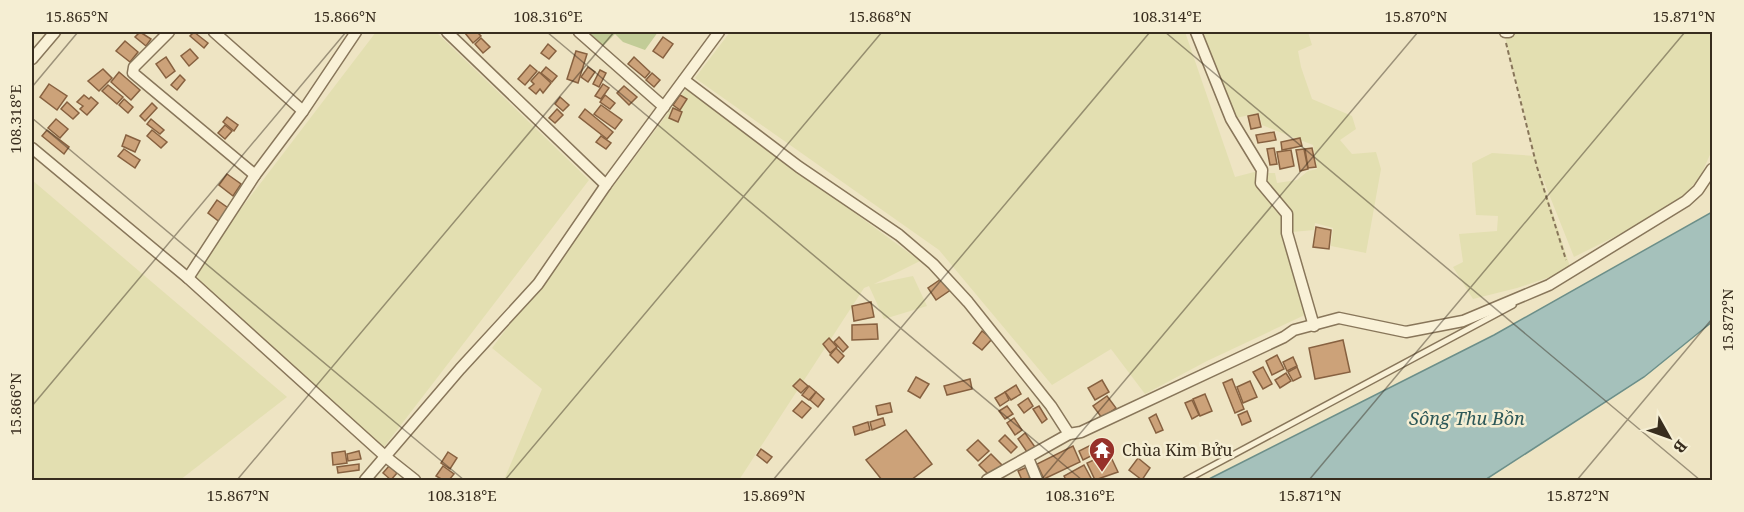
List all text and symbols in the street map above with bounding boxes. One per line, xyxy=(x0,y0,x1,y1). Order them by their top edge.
text: 15.865°N xyxy=(45,6,109,26)
text: 15.866°N xyxy=(313,6,377,26)
text: 108.316°E xyxy=(513,6,583,26)
text: 15.868°N xyxy=(848,6,912,26)
text: 108.314°E xyxy=(1132,6,1202,26)
text: 15.870°N xyxy=(1384,6,1448,26)
text: 15.871°N xyxy=(1652,6,1716,26)
text: 108.318°E xyxy=(5,84,25,154)
text: 15.872°N xyxy=(1717,288,1737,352)
text: 15.866°N xyxy=(5,372,25,436)
water label: Sông Thu Bồn xyxy=(1409,406,1525,430)
north arrow xyxy=(1639,407,1699,467)
temple icon: Chùa Kim Bửu xyxy=(1087,435,1117,473)
text: B xyxy=(1668,435,1692,458)
place label: Chùa Kim Bửu xyxy=(1122,439,1232,461)
text: 15.867°N xyxy=(206,485,270,505)
text: 108.318°E xyxy=(427,485,497,505)
text: 15.869°N xyxy=(742,485,806,505)
text: 108.316°E xyxy=(1045,485,1115,505)
text: 15.871°N xyxy=(1278,485,1342,505)
text: 15.872°N xyxy=(1546,485,1610,505)

